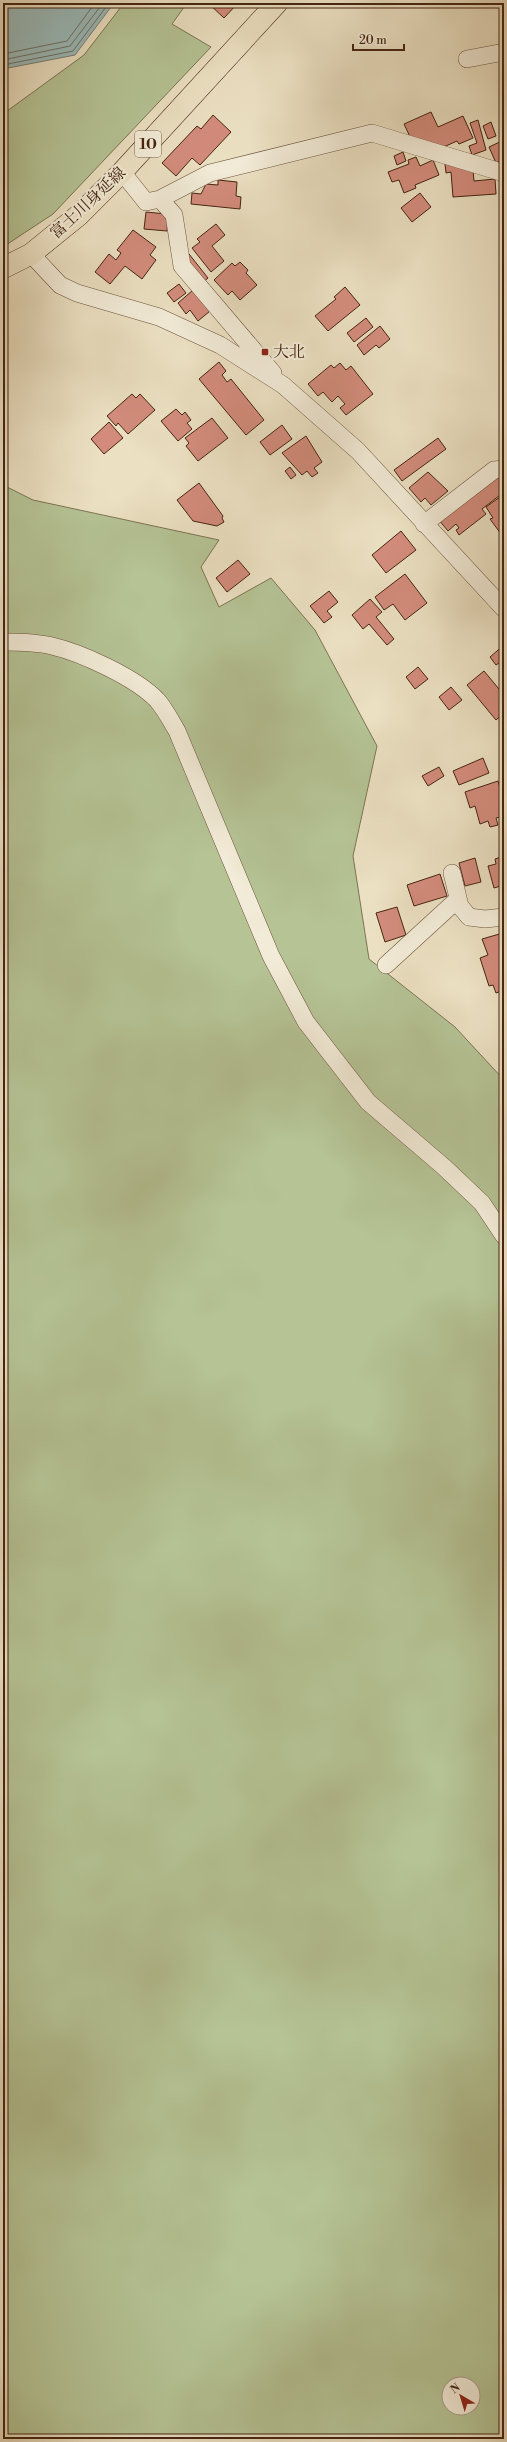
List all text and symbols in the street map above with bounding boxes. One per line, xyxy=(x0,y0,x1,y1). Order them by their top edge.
scale bar xyxy=(353,26,404,52)
text: 20 m xyxy=(359,33,387,48)
road number: 10 xyxy=(135,131,161,157)
street label: 富士川身延線 xyxy=(46,163,130,243)
place label: 大北 xyxy=(273,342,305,362)
marker: 大北 xyxy=(260,347,270,357)
north arrow xyxy=(441,2376,481,2416)
text: N xyxy=(448,2381,463,2397)

